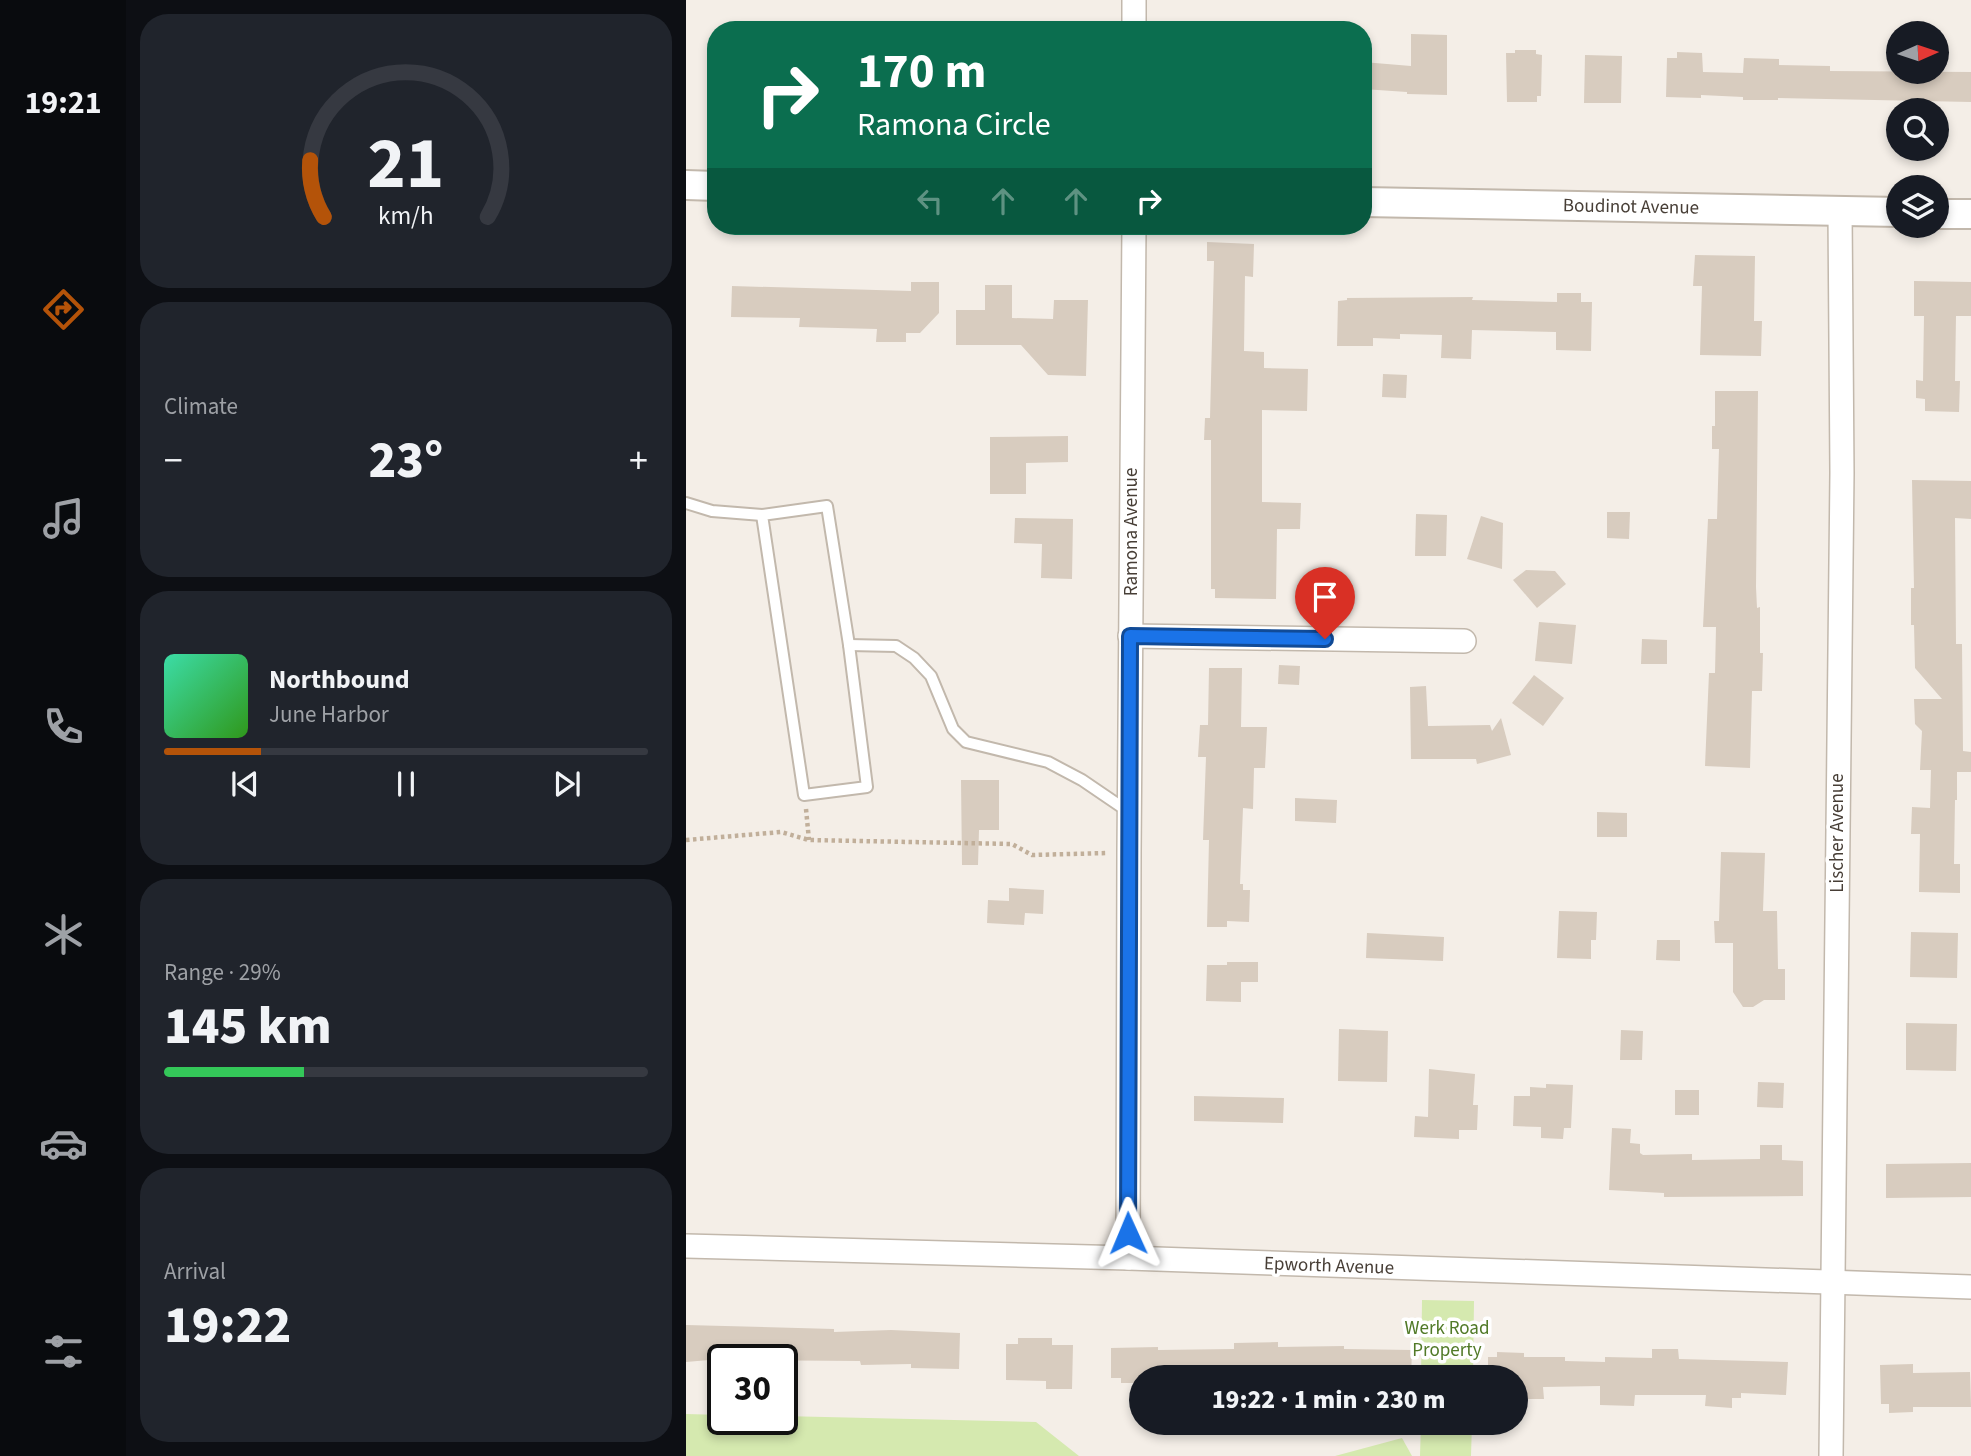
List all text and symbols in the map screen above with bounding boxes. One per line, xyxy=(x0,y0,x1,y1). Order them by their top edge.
north arrow xyxy=(1886,21,1950,84)
map controls xyxy=(1886,21,1949,238)
text: 170 m xyxy=(857,37,986,107)
icon: right xyxy=(742,49,833,140)
text: 19:21 xyxy=(24,80,102,126)
button: search xyxy=(1886,98,1949,161)
text: Ramona Circle xyxy=(857,102,1051,148)
text: 21 xyxy=(368,113,444,217)
button: layers xyxy=(1886,175,1949,238)
icon: left xyxy=(911,182,949,220)
icon: ahead xyxy=(984,182,1022,220)
icon: ahead xyxy=(1057,182,1095,220)
icon: right xyxy=(1130,182,1168,220)
street label: Boudinot Avenue xyxy=(1563,192,1699,222)
text: km/h xyxy=(378,198,434,234)
icon: directions xyxy=(39,285,88,334)
text: Climate xyxy=(164,390,238,423)
text: 23° xyxy=(369,424,443,498)
text: − xyxy=(164,434,183,488)
text: + xyxy=(629,434,648,488)
street label: Ramona Avenue xyxy=(1118,468,1145,596)
icon: music xyxy=(39,494,88,543)
pin xyxy=(1295,567,1355,639)
icon: arrive xyxy=(1306,578,1344,616)
text: Northbound xyxy=(269,661,410,698)
text: June Harbor xyxy=(269,698,389,731)
icon: phone xyxy=(39,702,88,751)
icon: previous xyxy=(226,765,264,803)
icon: pause xyxy=(387,765,425,803)
icon: next xyxy=(548,765,586,803)
street label: Lischer Avenue xyxy=(1824,773,1851,893)
icon: climate xyxy=(39,910,88,959)
text: Range · 29% xyxy=(164,956,281,989)
text: 145 km xyxy=(164,990,332,1064)
icon: car xyxy=(39,1119,88,1168)
position arrow xyxy=(1091,1196,1165,1270)
street label: Epworth Avenue xyxy=(1264,1250,1394,1282)
text: Arrival xyxy=(164,1255,226,1288)
text: 19:22 xyxy=(164,1289,291,1363)
park label: Werk Road Property xyxy=(1405,1315,1489,1364)
icon: filters xyxy=(39,1327,88,1376)
speed limit sign: 30 xyxy=(707,1344,798,1435)
text: 19:22 · 1 min · 230 m xyxy=(1212,1381,1445,1418)

